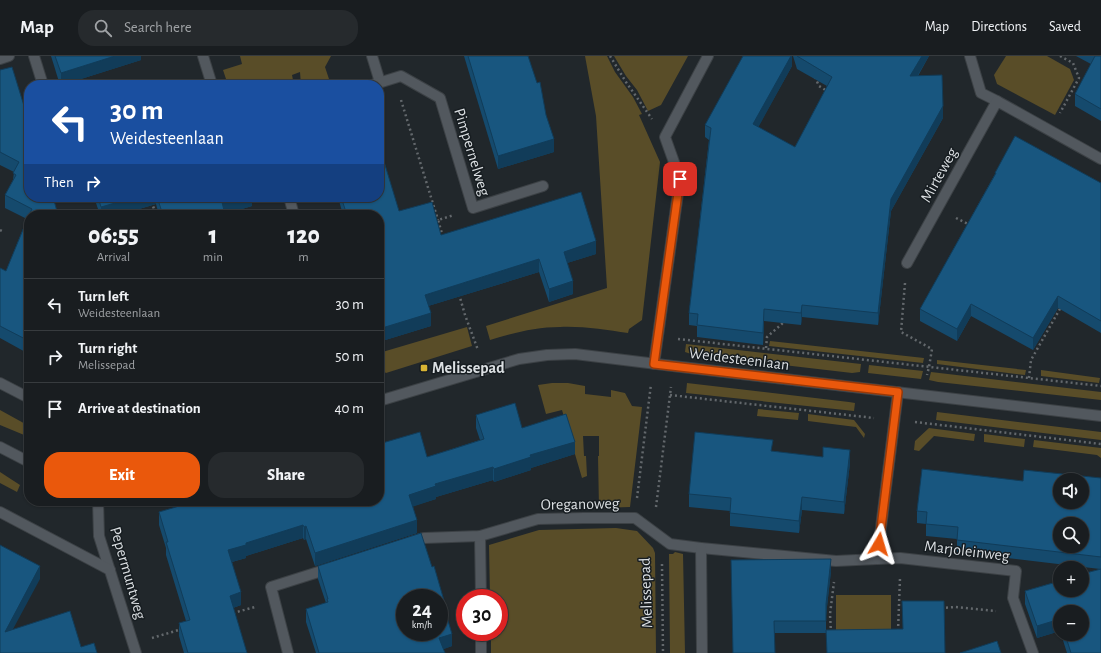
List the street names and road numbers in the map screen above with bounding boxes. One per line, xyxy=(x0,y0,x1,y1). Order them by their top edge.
street label: Pimpernelweg xyxy=(451,106,493,198)
street label: Mirteweg xyxy=(918,145,961,205)
street label: Weidesteenlaan xyxy=(688,345,790,373)
street label: Oreganoweg xyxy=(540,495,620,513)
street label: Pepermuntweg xyxy=(107,525,149,621)
street label: Marjoleinweg xyxy=(923,538,1011,565)
street label: Melissepad xyxy=(637,557,655,629)

